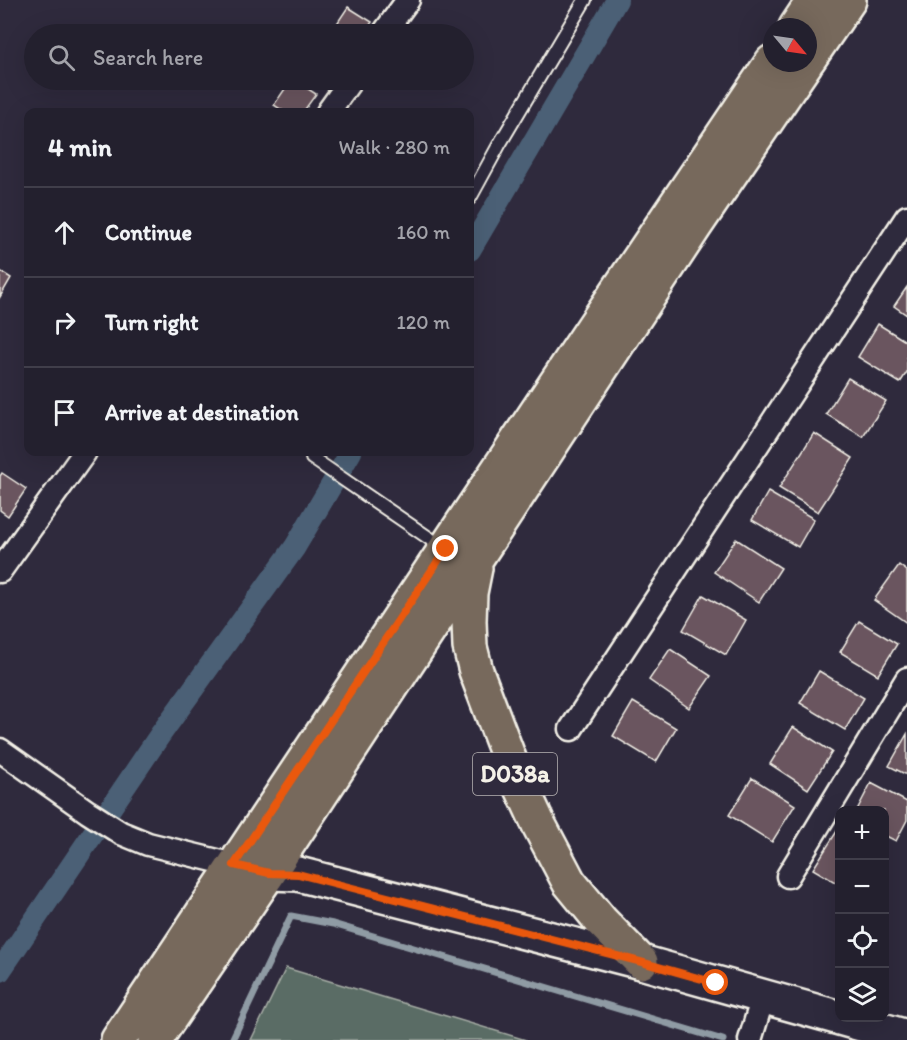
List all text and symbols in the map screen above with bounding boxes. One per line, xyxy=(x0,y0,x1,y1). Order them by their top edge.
north arrow xyxy=(763,18,817,72)
search box xyxy=(24,24,474,90)
icon: search xyxy=(45,41,78,74)
text: Search here xyxy=(93,44,203,71)
text: 4 min xyxy=(48,131,112,163)
text: Walk · 280 m xyxy=(338,135,450,159)
icon: ahead xyxy=(48,216,81,249)
text: Continue xyxy=(105,219,192,246)
text: 160 m xyxy=(397,220,450,244)
icon: right xyxy=(48,306,81,339)
text: Turn right xyxy=(105,309,199,336)
text: 120 m xyxy=(397,310,450,334)
icon: arrive xyxy=(48,396,81,429)
text: Arrive at destination xyxy=(105,399,299,426)
route end xyxy=(432,535,458,561)
road number: D038a xyxy=(473,753,557,795)
map controls xyxy=(835,806,889,1022)
button: + xyxy=(835,806,889,860)
button: − xyxy=(835,860,889,914)
button: locate xyxy=(835,914,889,968)
button: layers xyxy=(835,968,889,1022)
route start xyxy=(702,969,728,995)

